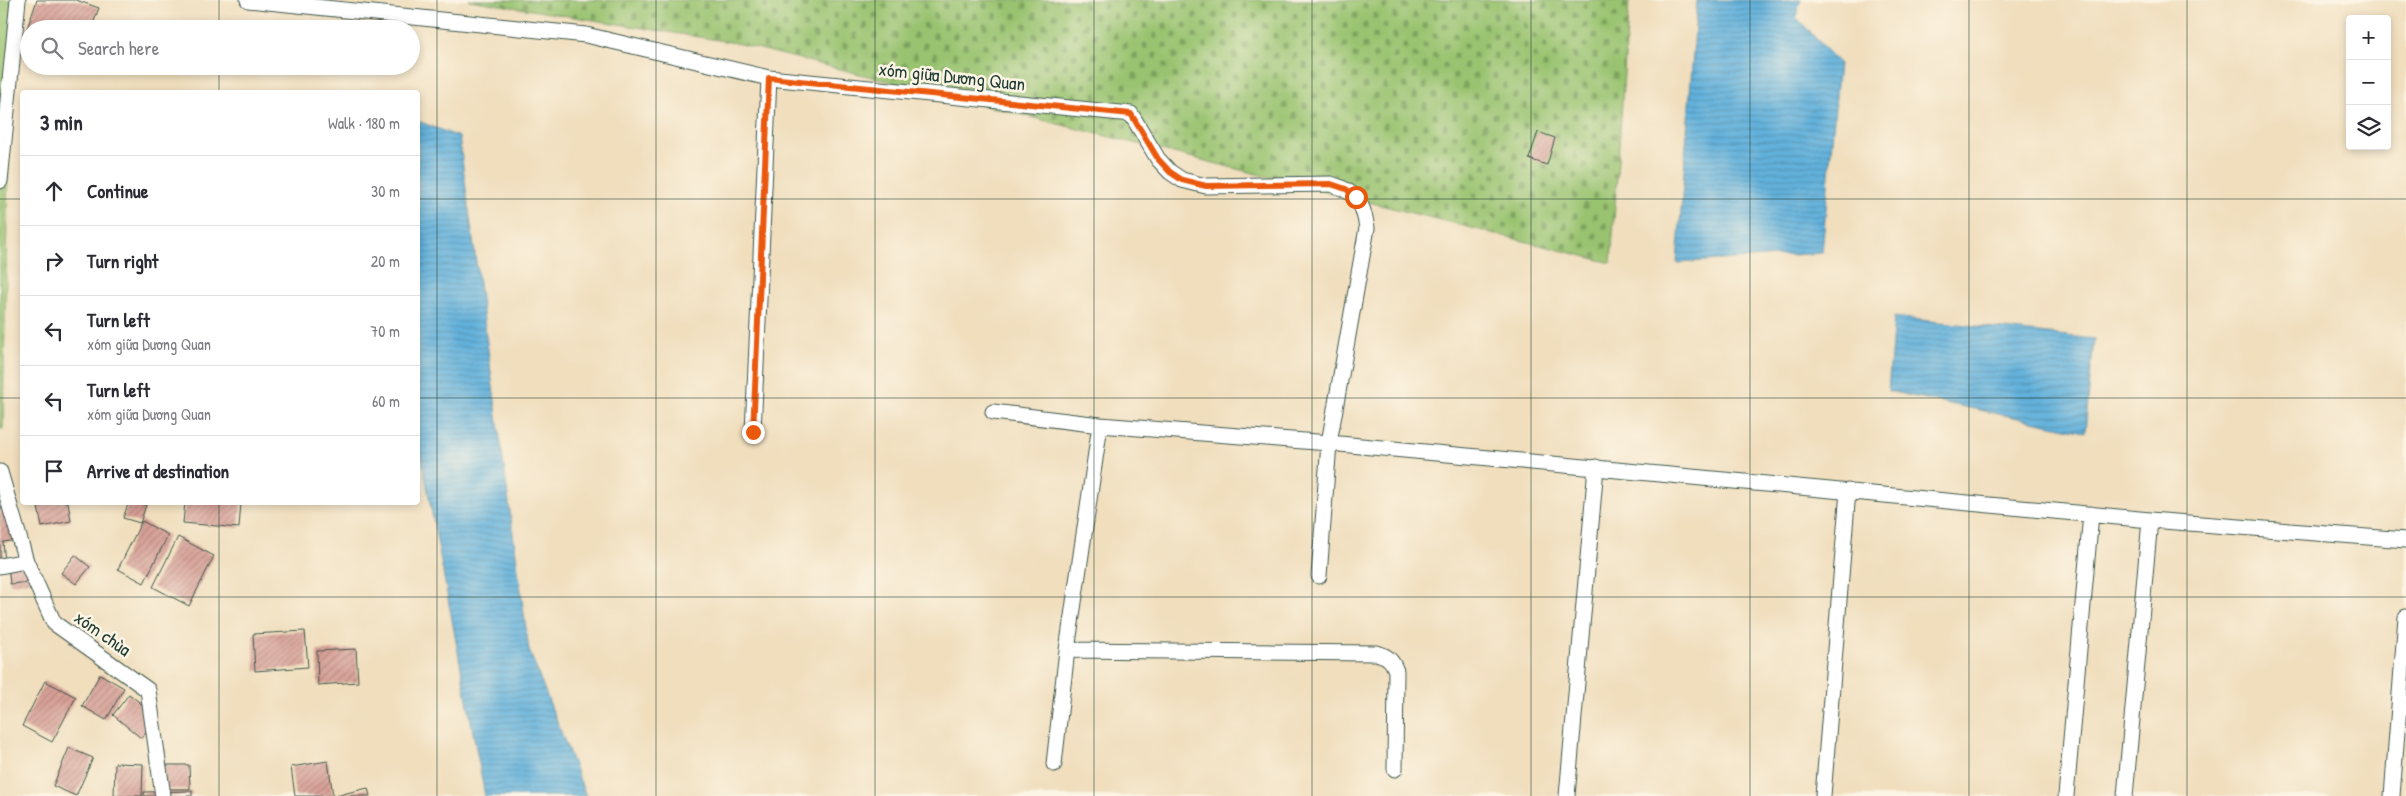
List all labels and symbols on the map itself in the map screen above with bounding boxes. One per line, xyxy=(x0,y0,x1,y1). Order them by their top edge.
street label: xóm giữa Dương Quan xyxy=(877,55,1027,97)
route start xyxy=(1345,186,1368,209)
route end xyxy=(742,421,765,444)
street label: xóm chùa xyxy=(69,604,137,662)

